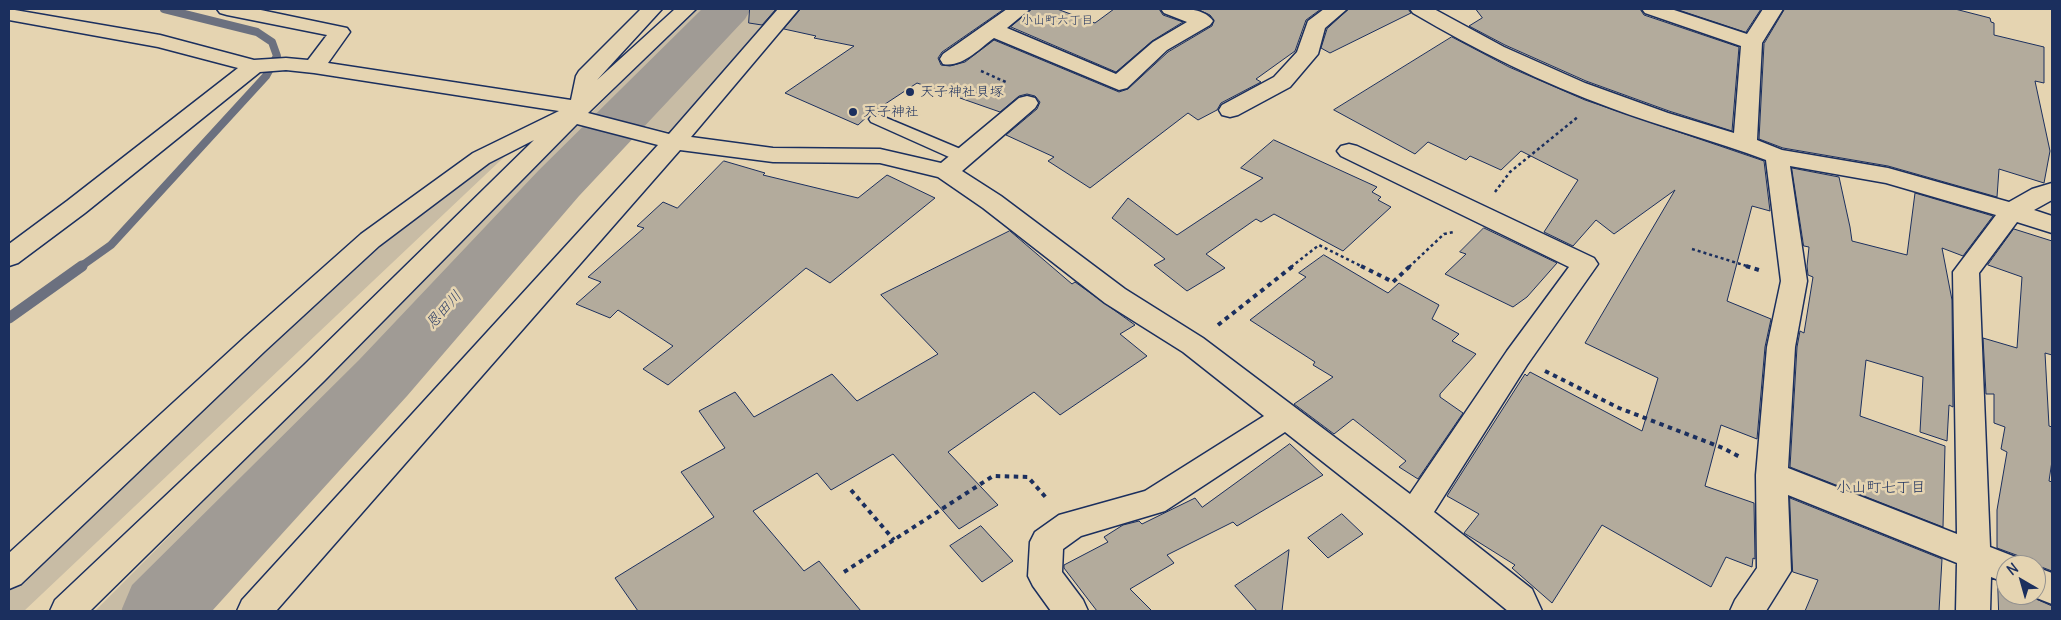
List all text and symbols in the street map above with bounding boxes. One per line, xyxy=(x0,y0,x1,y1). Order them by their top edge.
district label: 小山町六丁目 xyxy=(1021,14,1093,28)
place label: 天子神社貝塚 xyxy=(920,84,1004,100)
marker: 天子神社貝塚 xyxy=(904,86,916,98)
place label: 天子神社 xyxy=(863,104,919,120)
marker: 天子神社 xyxy=(847,106,859,118)
water label: 恩田川 xyxy=(422,287,466,333)
district label: 小山町七丁目 xyxy=(1836,479,1926,497)
north arrow xyxy=(1996,555,2046,605)
text: N xyxy=(2003,559,2022,579)

